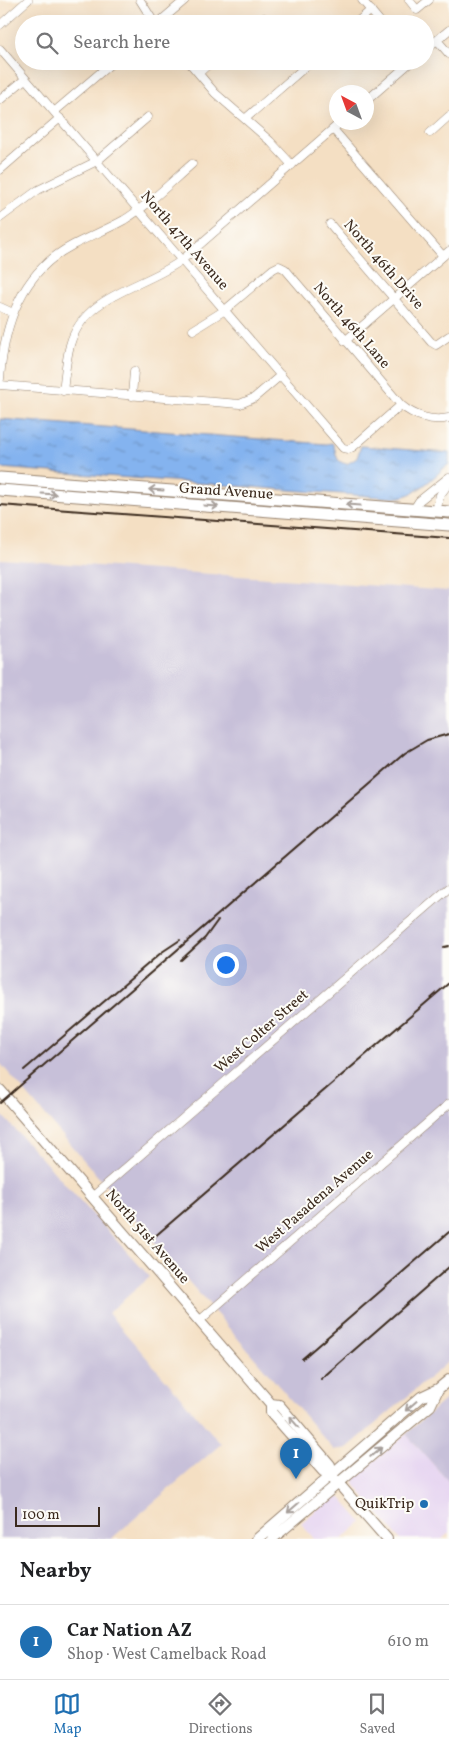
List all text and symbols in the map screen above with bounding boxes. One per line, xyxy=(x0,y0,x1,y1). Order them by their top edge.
search box xyxy=(15,15,434,70)
icon: search xyxy=(33,29,61,57)
text: Search here xyxy=(73,30,170,56)
north arrow xyxy=(329,85,374,130)
street label: North 47th Avenue xyxy=(135,187,233,295)
street label: North 46th Drive xyxy=(338,216,428,314)
street label: North 46th Lane xyxy=(308,278,394,374)
street label: Grand Avenue xyxy=(178,478,274,506)
one-way arrow xyxy=(148,485,164,494)
one-way arrow xyxy=(40,489,56,498)
one-way arrow xyxy=(345,500,361,509)
one-way arrow xyxy=(202,501,218,511)
your location xyxy=(213,952,239,978)
street label: West Colter Street xyxy=(210,985,314,1079)
street label: West Pasadena Avenue xyxy=(252,1145,378,1259)
street label: North 51st Avenue xyxy=(100,1185,194,1289)
one-way arrow xyxy=(404,1400,417,1412)
one-way arrow xyxy=(288,1416,300,1429)
pin: 1 xyxy=(280,1438,312,1479)
one-way arrow xyxy=(369,1447,382,1458)
place label: QuikTrip xyxy=(355,1494,414,1515)
marker: QuikTrip xyxy=(418,1498,430,1510)
one-way arrow xyxy=(287,1502,300,1514)
scale bar xyxy=(15,1504,100,1527)
text: 100 m xyxy=(22,1506,60,1525)
text: Nearby xyxy=(20,1557,91,1586)
text: Car Nation AZ xyxy=(67,1618,192,1644)
text: 1 xyxy=(33,1631,39,1653)
text: 610 m xyxy=(388,1631,429,1653)
text: Shop · West Camelback Road xyxy=(67,1644,267,1666)
tab: Map xyxy=(53,1690,81,1739)
tab: Directions xyxy=(188,1690,253,1739)
tab: Saved xyxy=(359,1690,396,1739)

